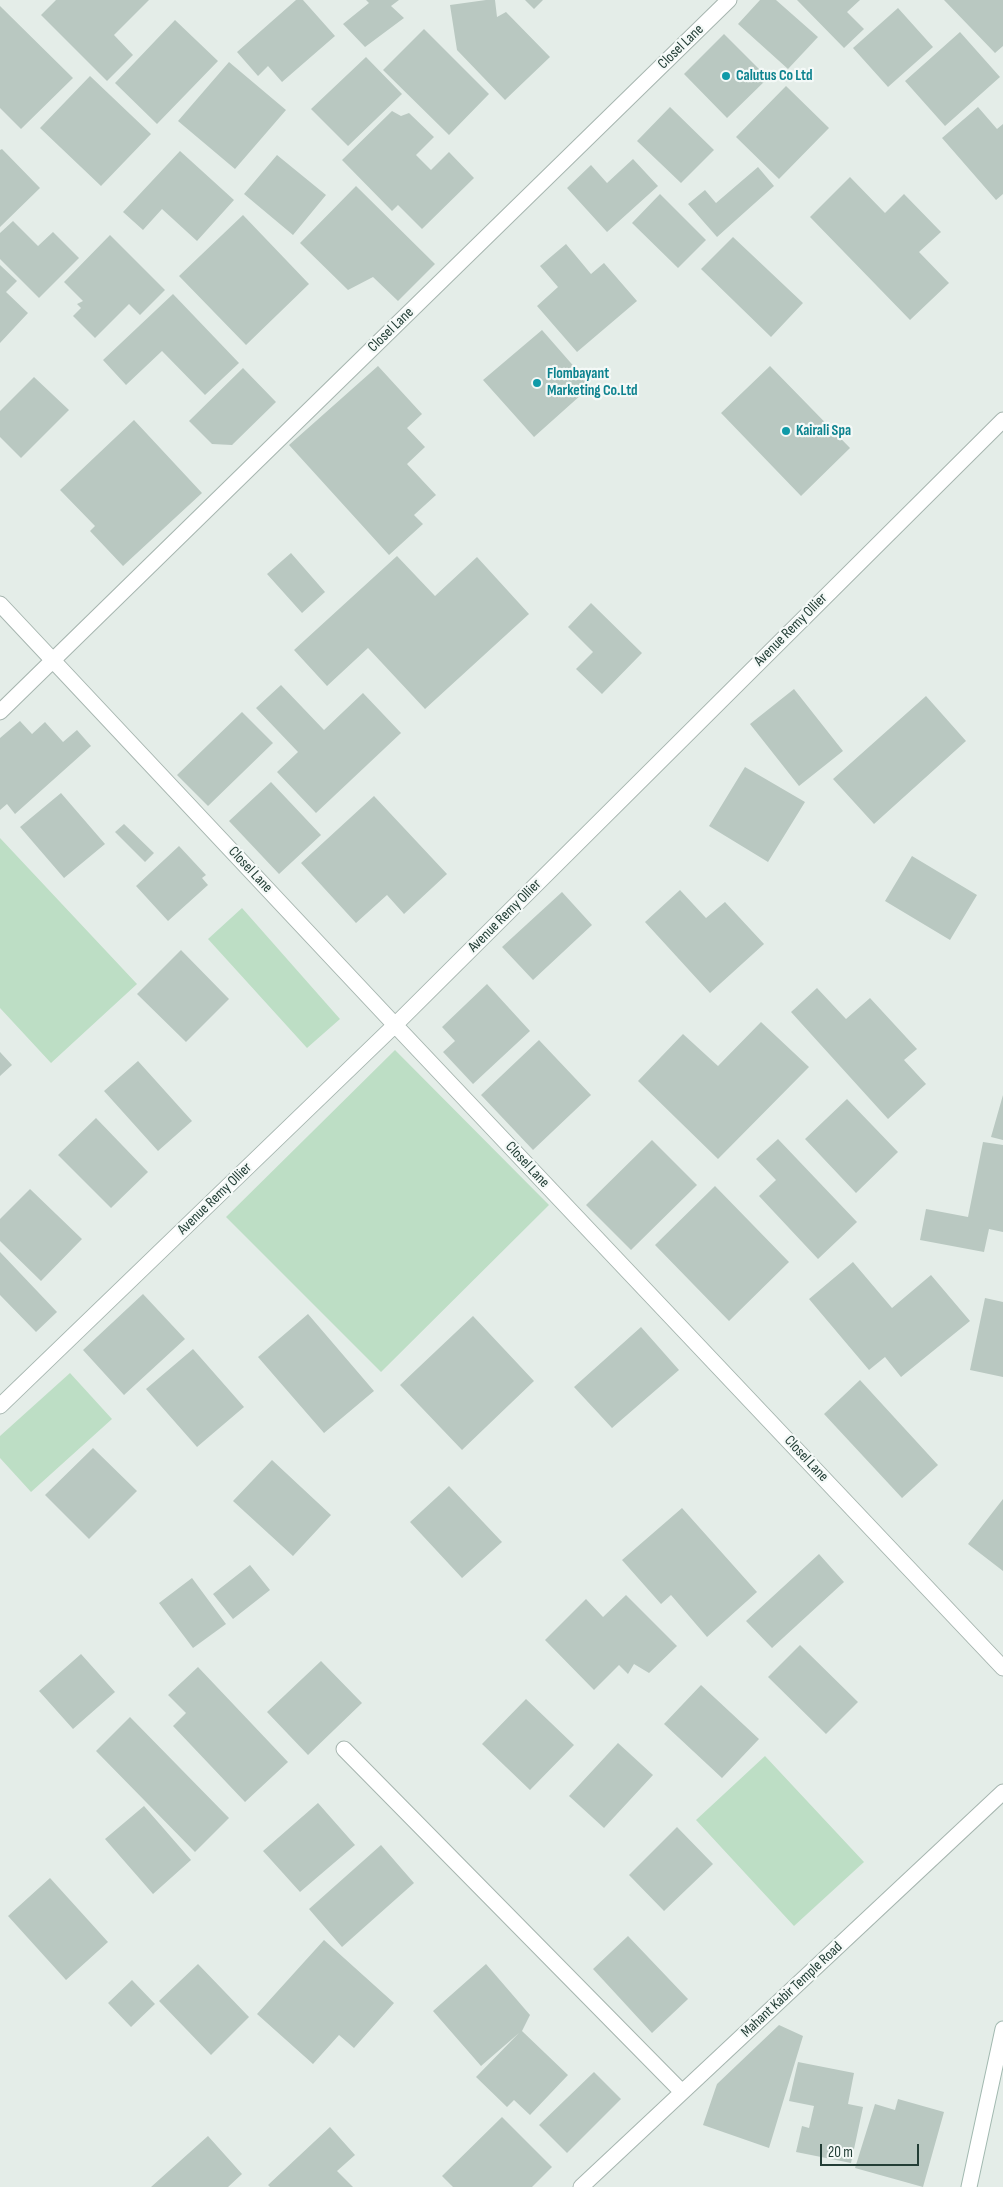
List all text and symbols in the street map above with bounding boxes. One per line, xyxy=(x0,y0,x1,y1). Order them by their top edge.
street label: Closel Lane xyxy=(654,21,708,73)
place label: Calutus Co Ltd xyxy=(736,67,812,85)
marker: Calutus Co Ltd xyxy=(720,70,732,82)
street label: Closel Lane xyxy=(364,304,418,356)
place label: Flombayant Marketing Co.Ltd xyxy=(547,365,638,400)
marker: Flombayant Marketing Co.Ltd xyxy=(531,377,543,389)
place label: Kairali Spa xyxy=(796,422,851,440)
marker: Kairali Spa xyxy=(780,425,792,437)
street label: Avenue Remy Ollier xyxy=(751,590,831,670)
street label: Closel Lane xyxy=(224,843,276,897)
street label: Avenue Remy Ollier xyxy=(465,876,545,956)
street label: Closel Lane xyxy=(501,1138,553,1192)
street label: Avenue Remy Ollier xyxy=(174,1159,256,1239)
street label: Closel Lane xyxy=(780,1432,832,1486)
street label: Mahant Kabir Temple Road xyxy=(738,1939,846,2041)
scale bar xyxy=(823,2134,922,2166)
text: 20 m xyxy=(828,2143,853,2162)

